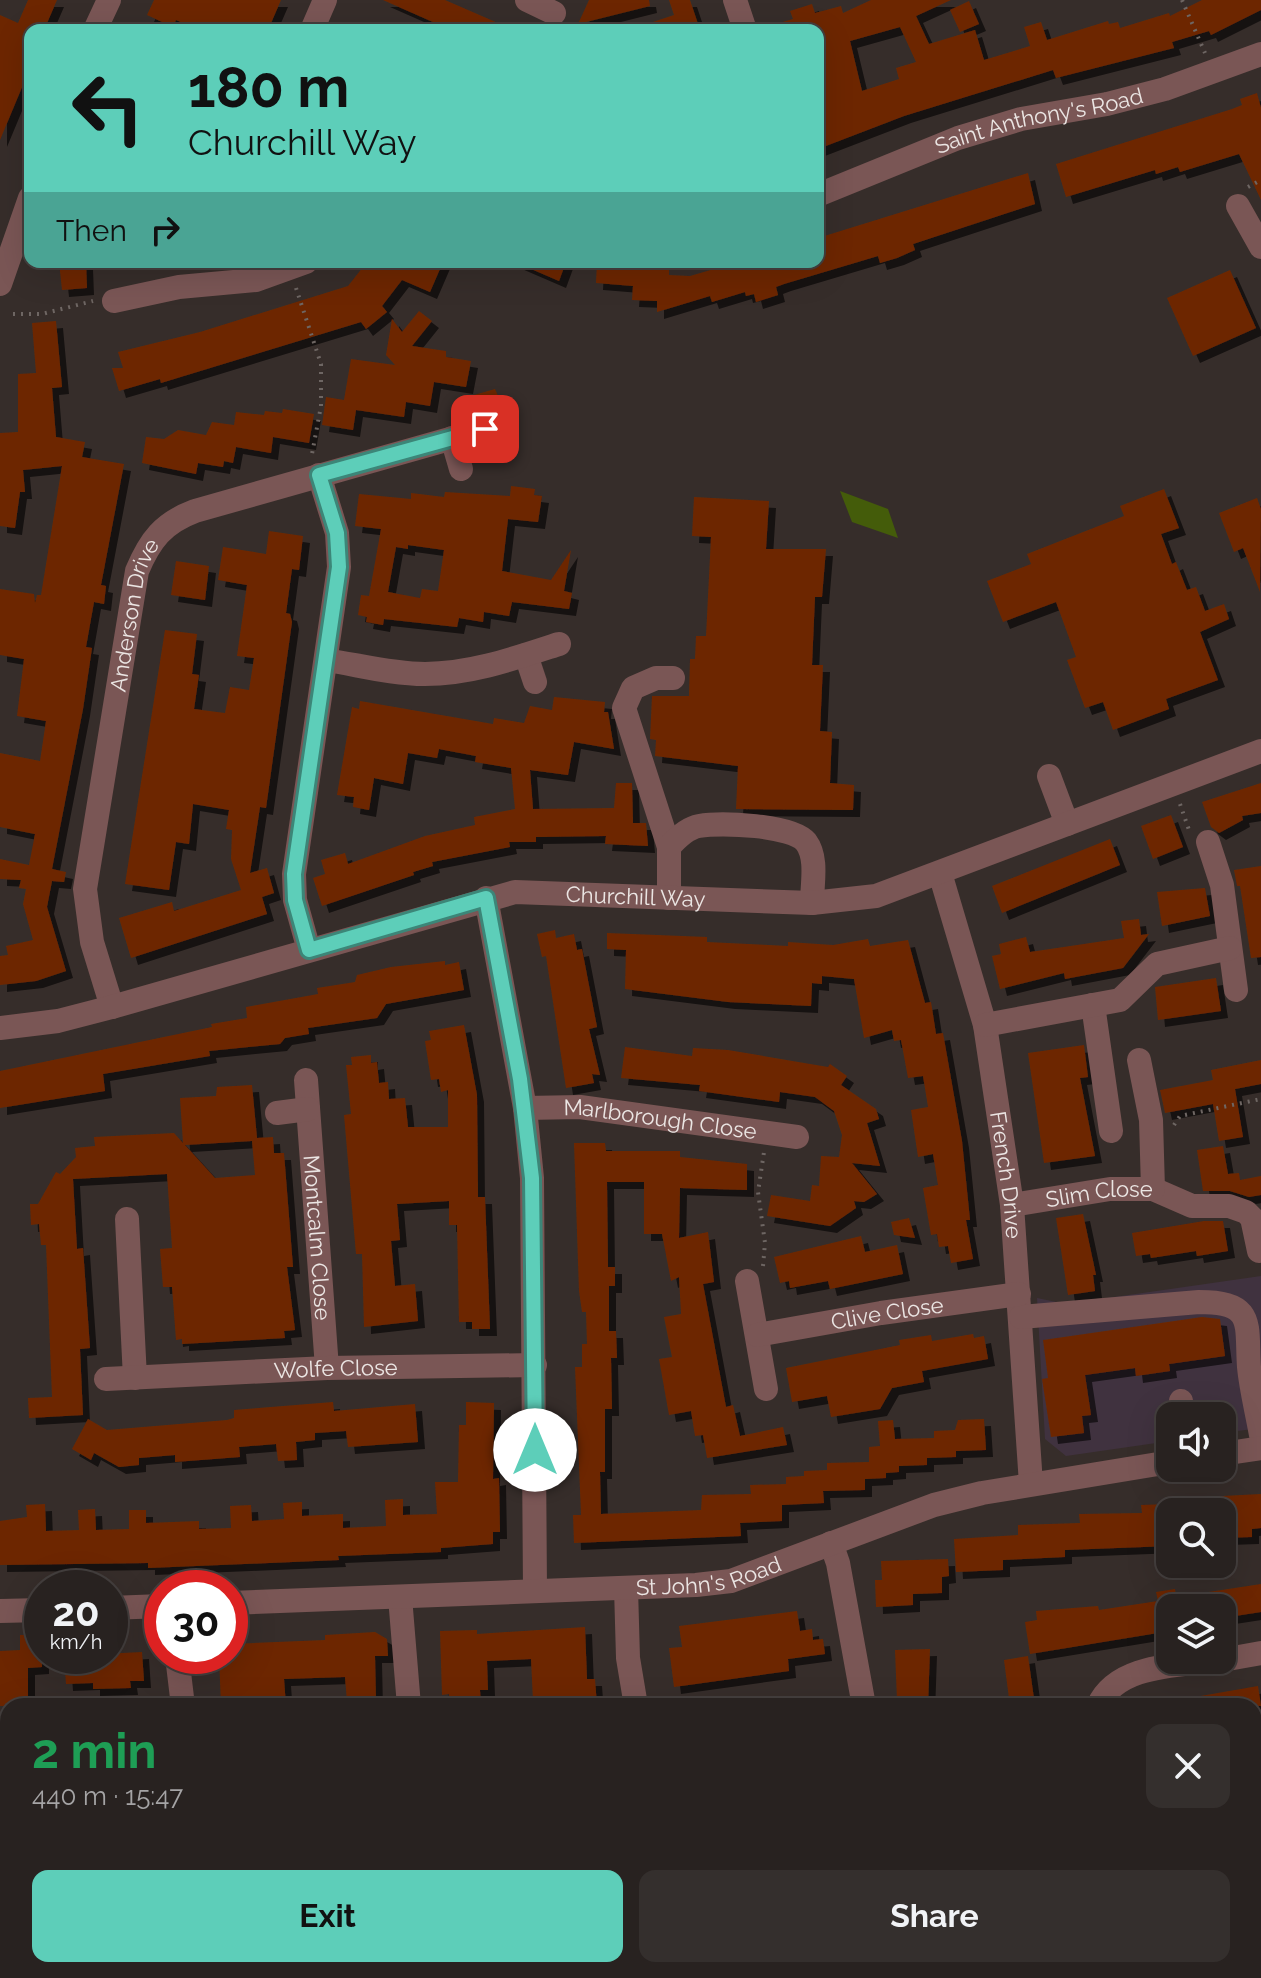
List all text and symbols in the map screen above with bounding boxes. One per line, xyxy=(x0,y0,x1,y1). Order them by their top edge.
text: 180 m xyxy=(188,54,349,120)
icon: left xyxy=(56,56,160,160)
street label: Saint Anthony's Road xyxy=(931,82,1146,159)
text: Churchill Way xyxy=(188,121,416,163)
icon: right xyxy=(143,208,187,252)
text: Then xyxy=(56,213,127,248)
pin xyxy=(451,395,519,463)
icon: arrive xyxy=(463,407,507,451)
street label: Anderson Drive xyxy=(104,533,164,694)
street label: Churchill Way xyxy=(565,881,706,912)
street label: Marlborough Close xyxy=(563,1094,759,1144)
street label: French Drive xyxy=(985,1109,1027,1240)
street label: Montcalm Close xyxy=(298,1154,336,1321)
street label: Slim Close xyxy=(1044,1176,1153,1212)
street label: Clive Close xyxy=(829,1292,945,1335)
street label: Wolfe Close xyxy=(273,1354,398,1384)
map controls xyxy=(1156,1402,1236,1674)
button: sound xyxy=(1156,1402,1236,1482)
position arrow xyxy=(493,1408,577,1492)
button: search xyxy=(1156,1498,1236,1578)
street label: St John's Road xyxy=(635,1550,785,1600)
speed limit sign: 30 xyxy=(144,1570,248,1674)
text: 20 xyxy=(52,1588,100,1635)
button: layers xyxy=(1156,1594,1236,1674)
text: km/h xyxy=(50,1630,102,1654)
text: 2 min xyxy=(32,1723,157,1779)
button: close xyxy=(1146,1724,1230,1808)
text: 440 m · 15:47 xyxy=(32,1781,183,1811)
button: Exit xyxy=(32,1870,623,1962)
button: Share xyxy=(639,1870,1230,1962)

